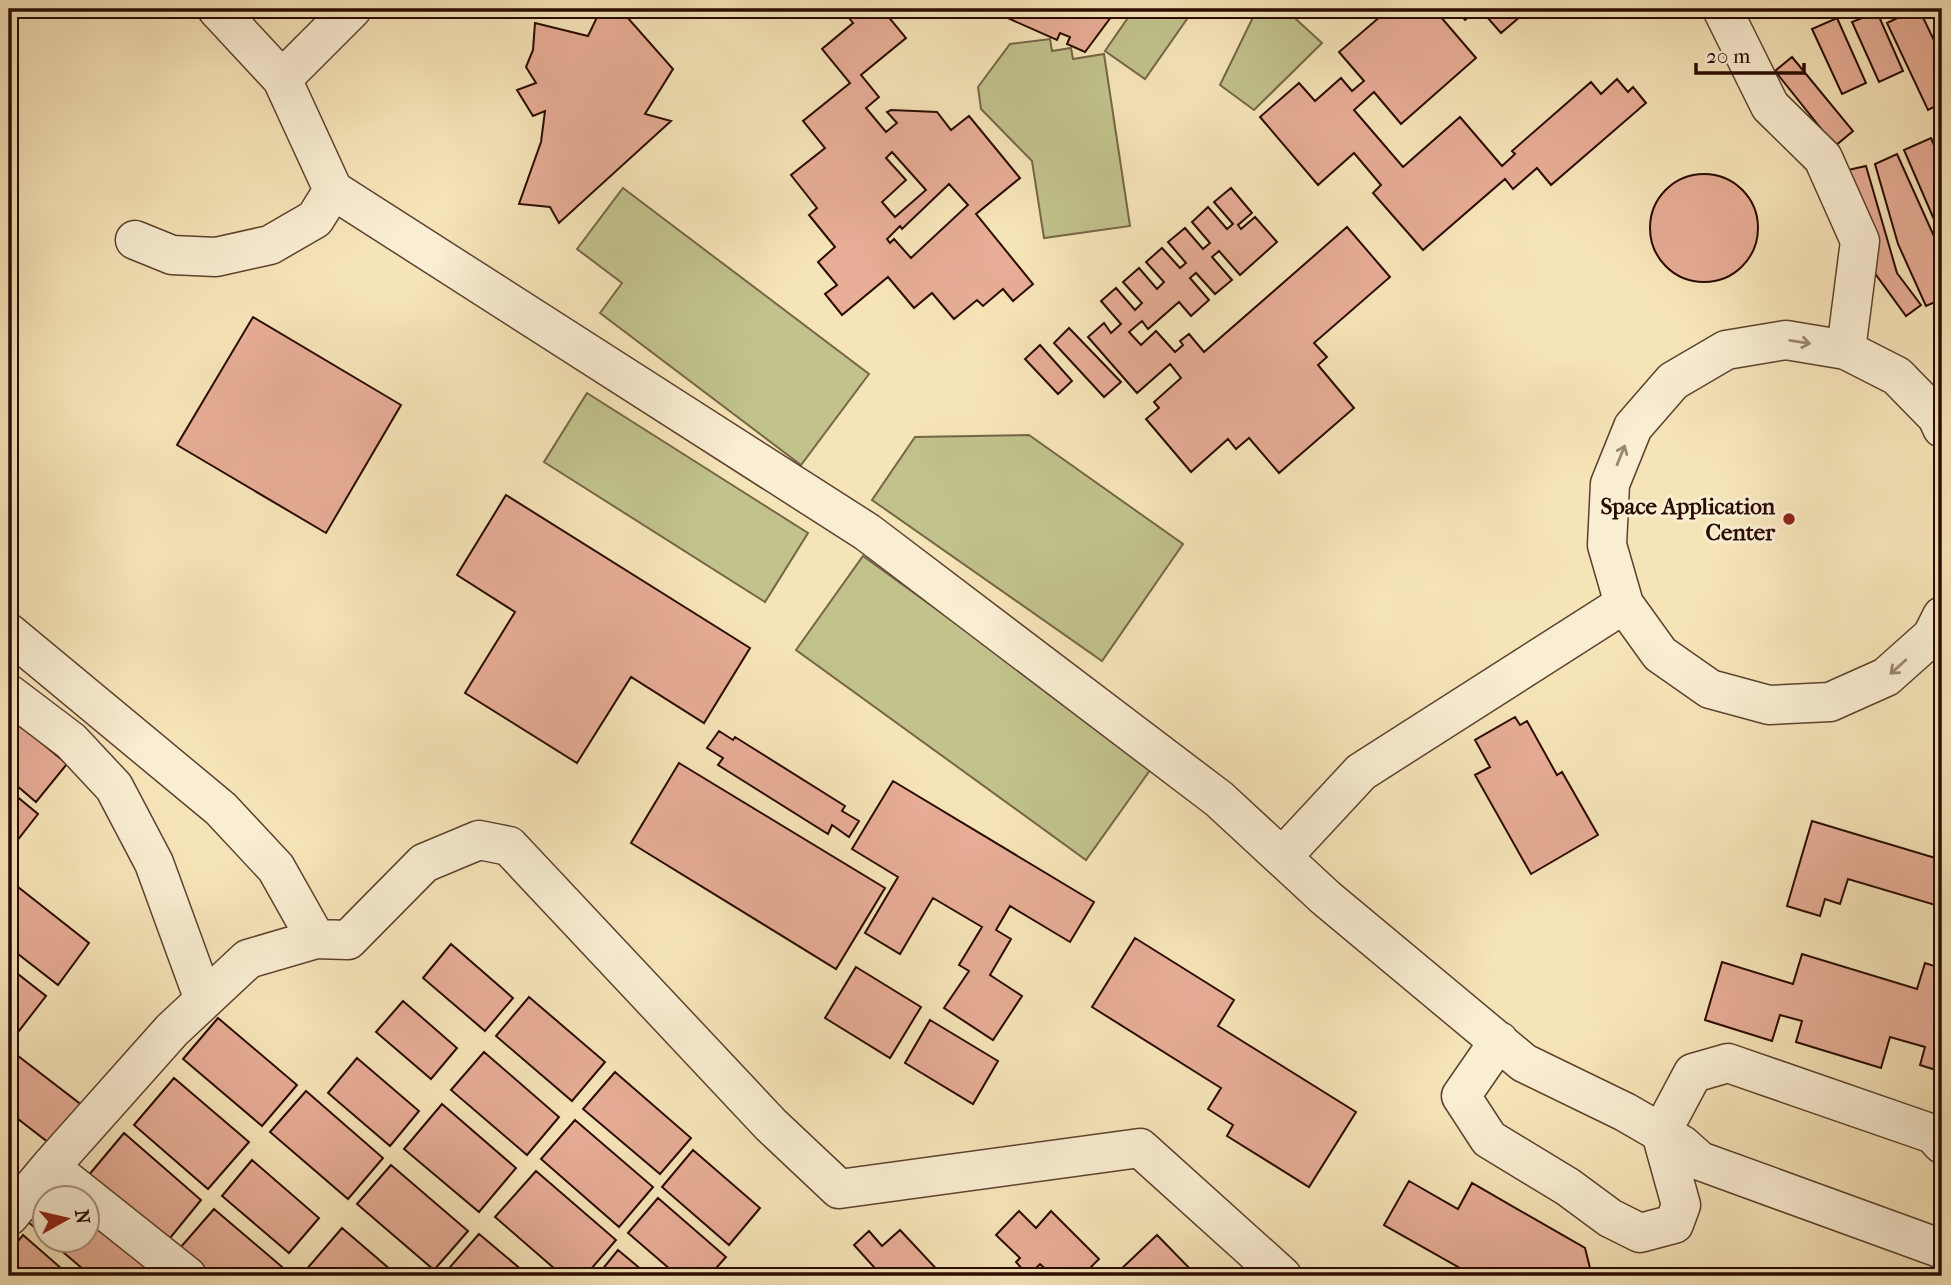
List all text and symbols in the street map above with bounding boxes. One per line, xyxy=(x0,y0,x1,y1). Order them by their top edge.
scale bar xyxy=(1696,32,1804,76)
text: 20 m xyxy=(1706,44,1751,68)
one-way arrow xyxy=(1788,336,1810,349)
one-way arrow xyxy=(1616,445,1629,467)
place label: Space Application Center xyxy=(1600,493,1776,546)
marker: Space Application Center xyxy=(1781,511,1797,527)
one-way arrow xyxy=(1889,659,1907,675)
north arrow xyxy=(32,1184,102,1254)
text: N xyxy=(70,1208,94,1226)

